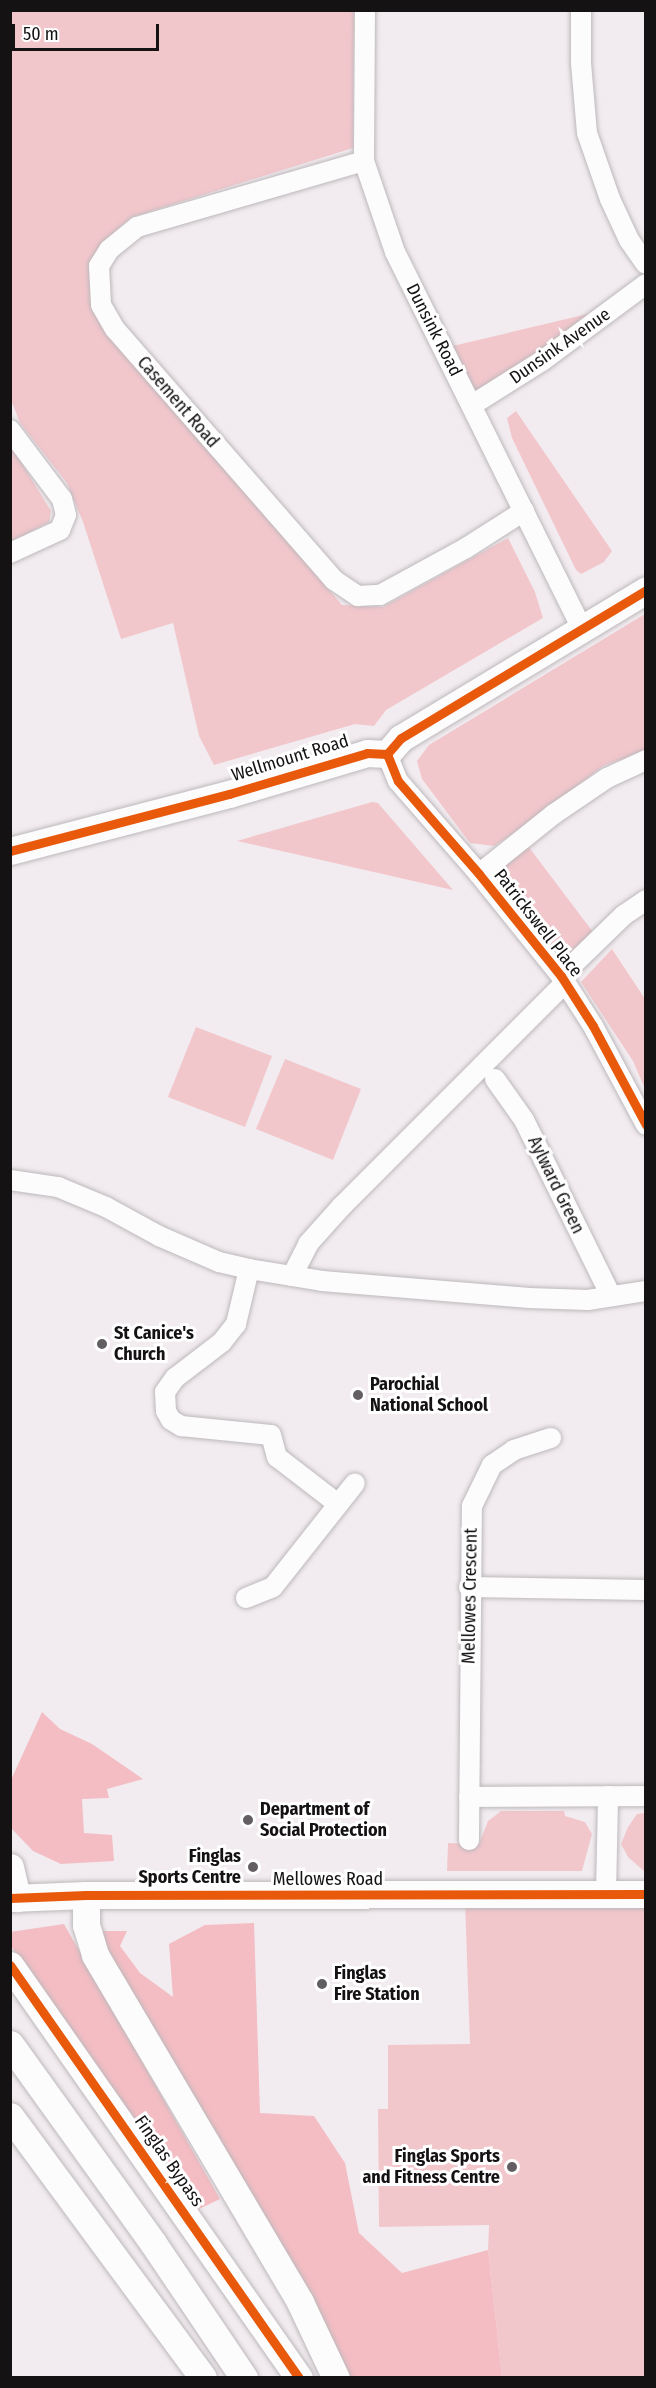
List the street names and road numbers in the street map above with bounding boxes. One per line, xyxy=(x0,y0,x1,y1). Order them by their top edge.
street label: Dunsink Road xyxy=(401,280,467,380)
street label: Dunsink Avenue xyxy=(506,303,614,389)
street label: Casement Road xyxy=(132,352,224,452)
street label: Wellmount Road xyxy=(229,730,351,786)
street label: Patrickswell Place xyxy=(489,865,587,981)
street label: Aylward Green xyxy=(523,1133,589,1237)
street label: Mellowes Crescent xyxy=(458,1528,482,1664)
street label: Mellowes Road xyxy=(273,1868,383,1890)
street label: Finglas Bypass xyxy=(130,2111,208,2211)

